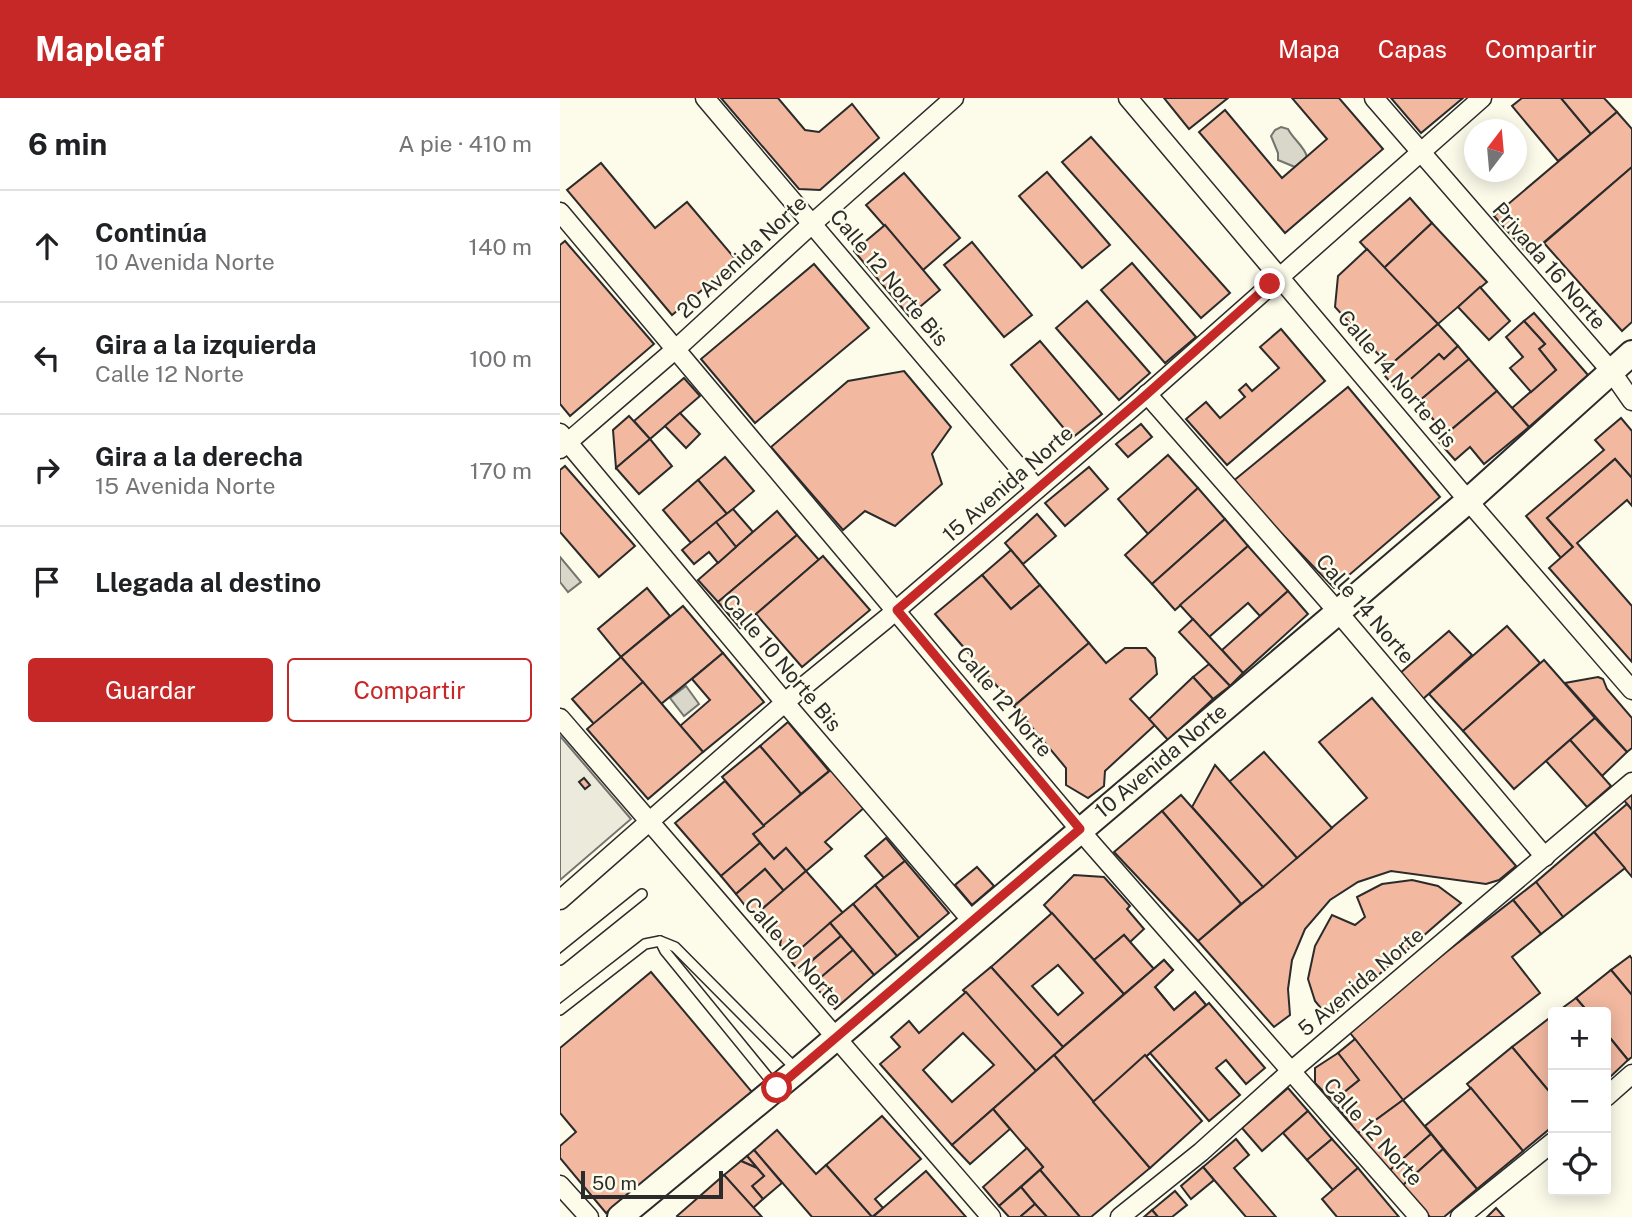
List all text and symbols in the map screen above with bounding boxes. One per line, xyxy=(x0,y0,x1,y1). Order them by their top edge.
text: Mapleaf xyxy=(35,30,164,68)
text: Mapa xyxy=(1278,35,1340,63)
text: Capas xyxy=(1378,35,1447,63)
text: Compartir xyxy=(1485,35,1597,63)
north arrow xyxy=(1464,119,1527,182)
text: 6 min xyxy=(28,126,107,162)
text: A pie · 410 m xyxy=(398,130,532,157)
street label: 20 Avenida Norte xyxy=(672,190,812,323)
street label: Privada 16 Norte xyxy=(1487,197,1611,334)
street label: Calle 12 Norte Bis xyxy=(825,204,954,351)
text: Continúa xyxy=(95,217,207,248)
icon: ahead xyxy=(28,227,66,265)
text: 140 m xyxy=(469,233,532,260)
text: 10 Avenida Norte xyxy=(95,248,275,275)
route end xyxy=(1254,268,1285,299)
street label: Calle 14 Norte Bis xyxy=(1333,305,1462,452)
text: Gira a la izquierda xyxy=(95,329,317,360)
icon: left xyxy=(28,339,66,377)
text: 100 m xyxy=(469,345,532,372)
text: Calle 12 Norte xyxy=(95,360,244,387)
street label: 15 Avenida Norte xyxy=(937,420,1078,547)
text: Gira a la derecha xyxy=(95,441,303,472)
icon: right xyxy=(28,451,66,489)
text: 170 m xyxy=(470,457,532,484)
text: 15 Avenida Norte xyxy=(95,472,276,499)
street label: Calle 14 Norte xyxy=(1311,549,1420,668)
icon: arrive xyxy=(28,563,66,601)
text: Llegada al destino xyxy=(95,567,321,598)
street label: Calle 10 Norte Bis xyxy=(718,589,847,736)
street label: Calle 12 Norte xyxy=(951,642,1058,762)
button: Guardar xyxy=(28,658,273,722)
button: Compartir xyxy=(287,658,532,722)
street label: 10 Avenida Norte xyxy=(1090,698,1232,823)
street label: Calle 10 Norte xyxy=(739,892,848,1011)
street label: 5 Avenida Norte xyxy=(1293,922,1429,1041)
map controls xyxy=(1548,1007,1611,1196)
button: + xyxy=(1548,1007,1611,1070)
button: − xyxy=(1548,1070,1611,1133)
route start xyxy=(761,1072,792,1103)
street label: Calle 12 Norte xyxy=(1319,1073,1428,1191)
button: locate xyxy=(1548,1133,1611,1196)
scale bar xyxy=(581,1168,723,1200)
text: 50 m xyxy=(592,1172,637,1194)

